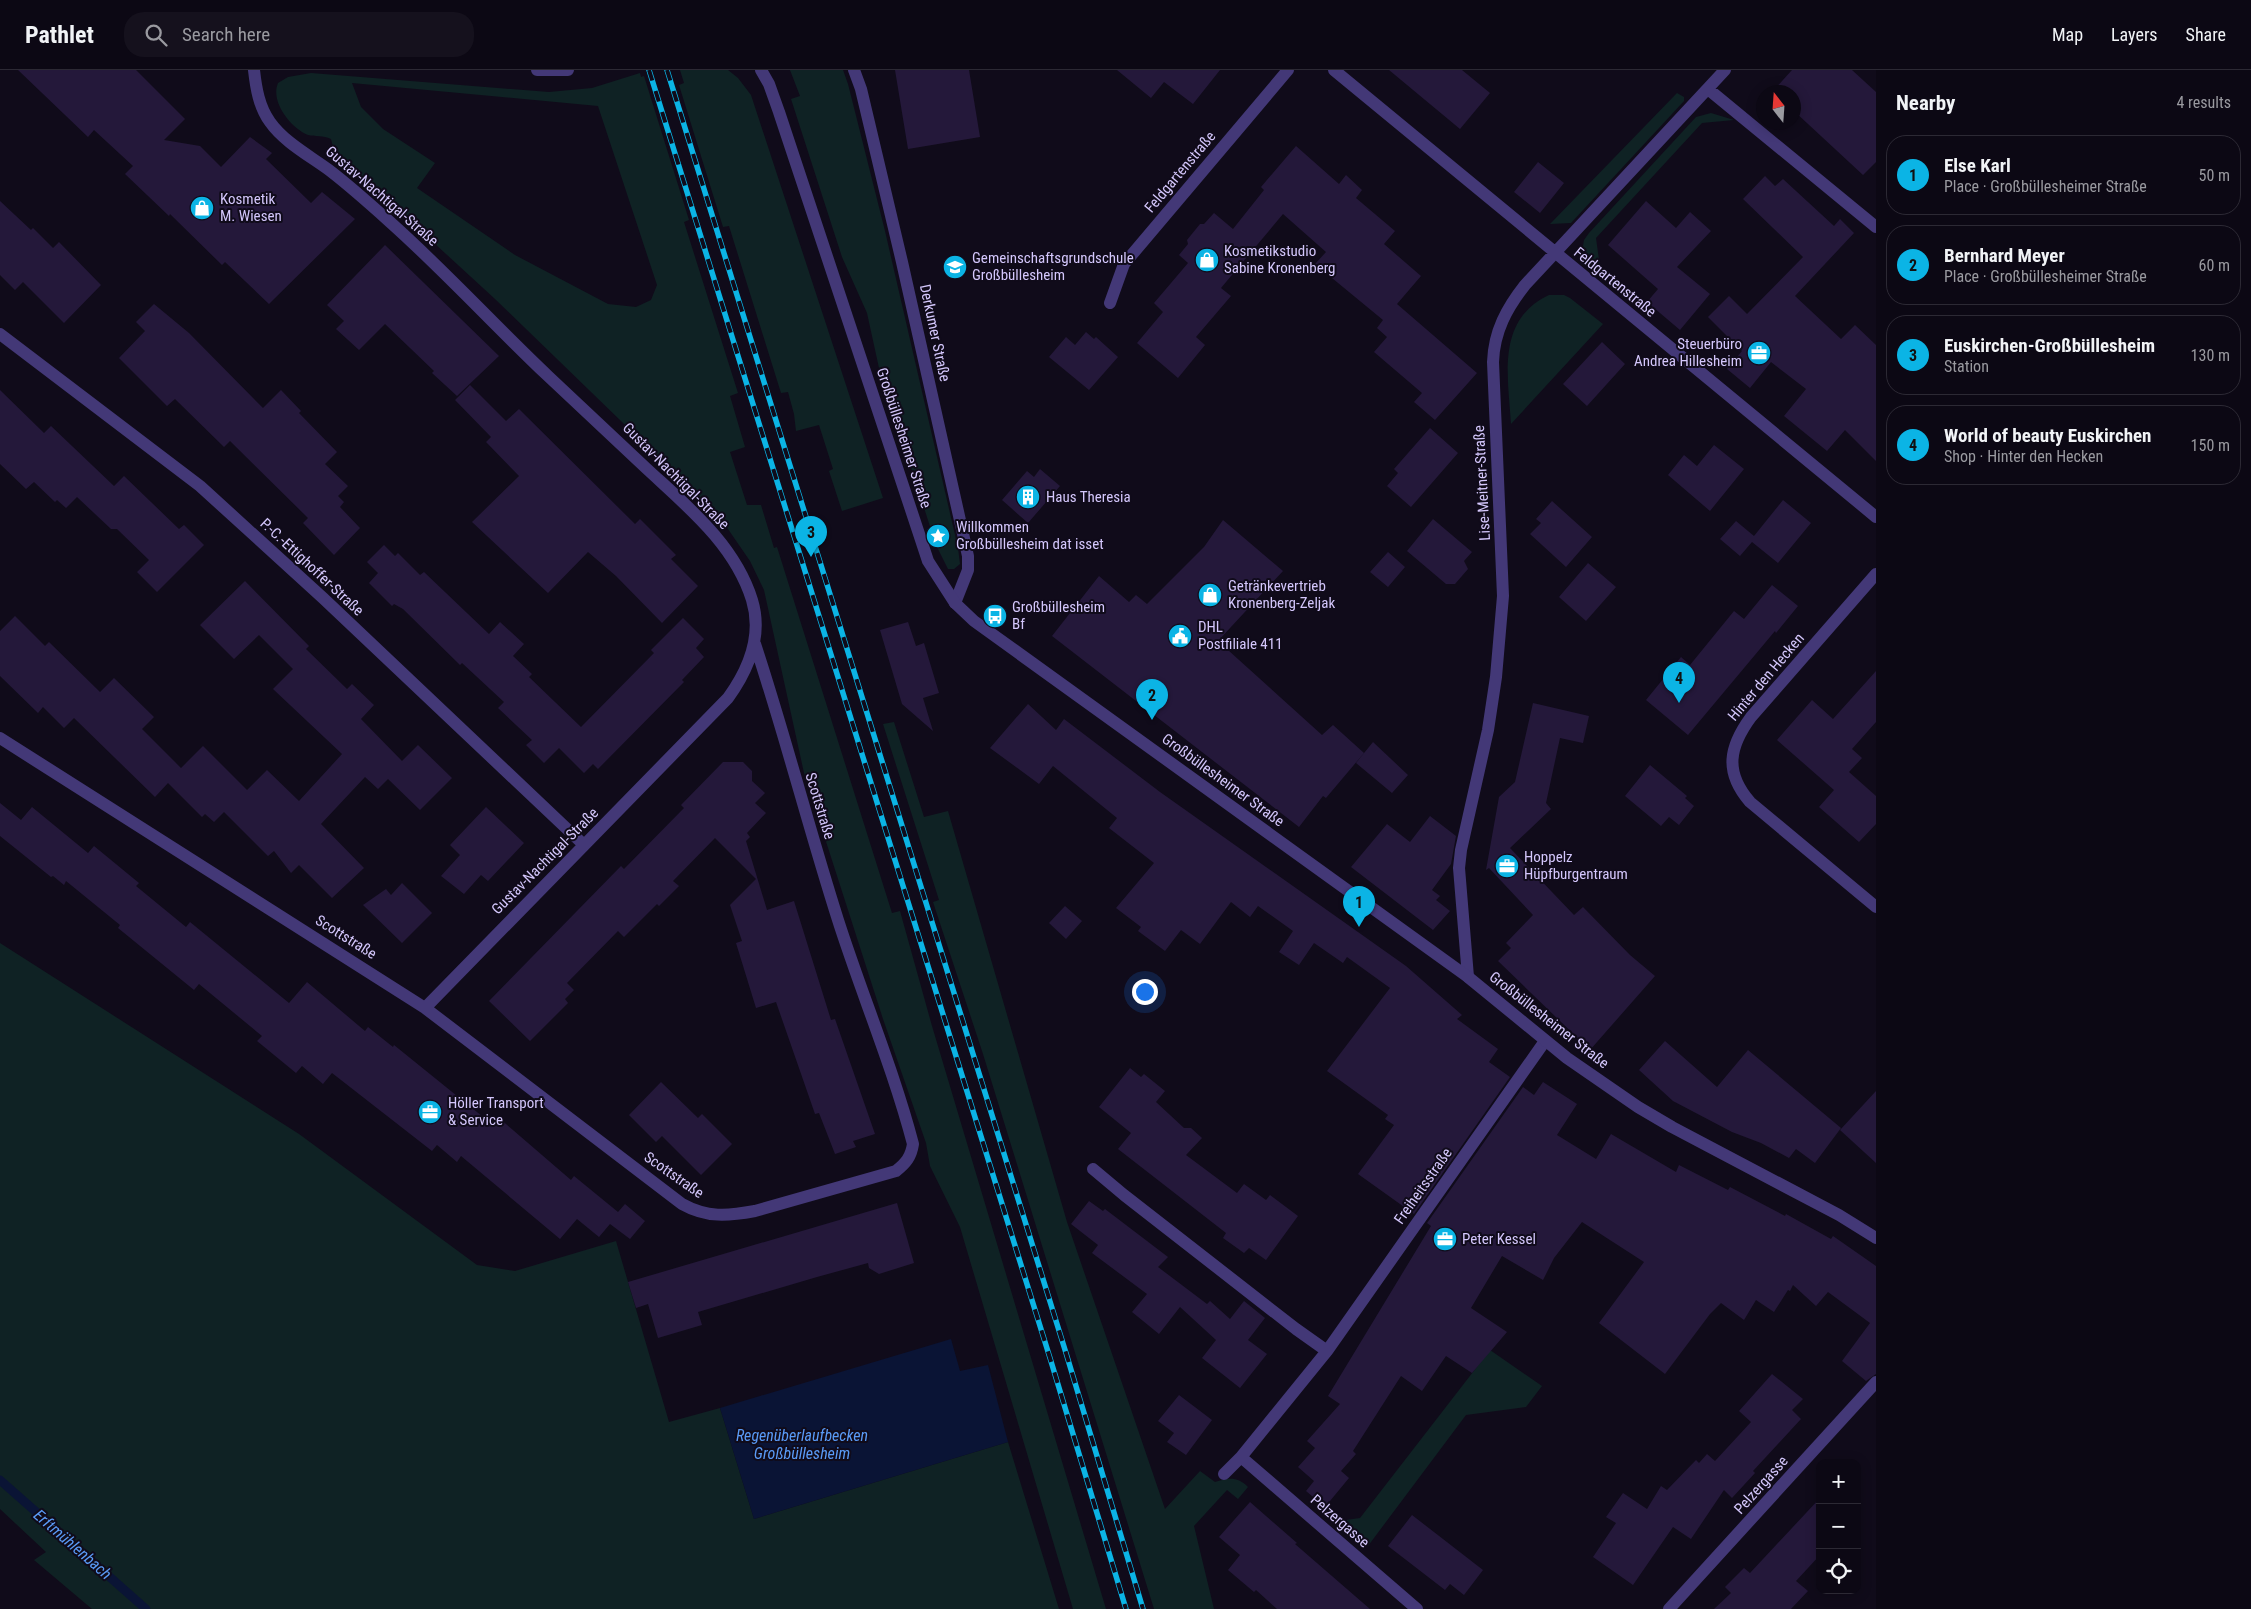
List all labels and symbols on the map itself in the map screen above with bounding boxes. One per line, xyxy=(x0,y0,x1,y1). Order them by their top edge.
north arrow xyxy=(1756,85,1801,130)
street label: Feldgartenstraße xyxy=(1141,128,1219,216)
street label: Gustav-Nachtigal-Straße xyxy=(322,142,442,250)
place label: Kosmetik M. Wiesen xyxy=(220,190,282,225)
shop icon: Kosmetik M. Wiesen xyxy=(189,195,215,221)
place label: Kosmetikstudio Sabine Kronenberg xyxy=(1224,242,1336,277)
street label: Feldgartenstraße xyxy=(1570,243,1660,321)
shop icon: Kosmetikstudio Sabine Kronenberg xyxy=(1194,247,1220,273)
place label: Gemeinschaftsgrundschule Großbüllesheim xyxy=(972,249,1134,284)
school or university icon: Gemeinschaftsgrundschule Großbüllesheim xyxy=(942,254,968,280)
street label: Derkumer Straße xyxy=(916,283,954,383)
place label: Steuerbüro Andrea Hillesheim xyxy=(1634,335,1742,370)
office icon: Steuerbüro Andrea Hillesheim xyxy=(1746,340,1772,366)
street label: Großbüllesheimer Straße xyxy=(873,365,935,511)
street label: Gustav-Nachtigal-Straße xyxy=(619,419,733,533)
street label: Lise-Meitner-Straße xyxy=(1470,425,1494,541)
building icon: Haus Theresia xyxy=(1015,484,1041,510)
place label: Haus Theresia xyxy=(1046,488,1131,506)
street label: P.-C.-Ettighoffer-Straße xyxy=(257,514,367,620)
pin: 3 xyxy=(795,516,827,557)
place label: Willkommen Großbüllesheim dat isset xyxy=(956,518,1104,553)
place icon: Willkommen Großbüllesheim dat isset xyxy=(925,523,951,549)
place label: Getränkevertrieb Kronenberg-Zeljak xyxy=(1228,577,1335,612)
shop icon: Getränkevertrieb Kronenberg-Zeljak xyxy=(1197,582,1223,608)
place label: Großbüllesheim Bf xyxy=(1012,598,1105,633)
bus stop icon: Großbüllesheim Bf xyxy=(982,603,1008,629)
place label: DHL Postfiliale 411 xyxy=(1198,618,1283,653)
public building icon: DHL Postfiliale 411 xyxy=(1167,623,1193,649)
street label: Hinter den Hecken xyxy=(1724,630,1808,724)
pin: 4 xyxy=(1663,662,1695,703)
pin: 2 xyxy=(1136,679,1168,720)
street label: Großbüllesheimer Straße xyxy=(1158,730,1288,830)
street label: Scottstraße xyxy=(801,771,839,841)
street label: Gustav-Nachtigal-Straße xyxy=(488,804,602,918)
place label: Hoppelz Hüpfburgentraum xyxy=(1524,848,1628,883)
office icon: Hoppelz Hüpfburgentraum xyxy=(1494,853,1520,879)
pin: 1 xyxy=(1343,886,1375,927)
street label: Scottstraße xyxy=(312,911,380,963)
street label: Großbüllesheimer Straße xyxy=(1486,968,1612,1072)
your location xyxy=(1132,979,1158,1005)
place label: Höller Transport & Service xyxy=(448,1094,544,1129)
office icon: Höller Transport & Service xyxy=(417,1099,443,1125)
street label: Freiheitsstraße xyxy=(1390,1145,1456,1227)
street label: Scottstraße xyxy=(641,1148,707,1202)
office icon: Peter Kessel xyxy=(1432,1226,1458,1252)
place label: Peter Kessel xyxy=(1462,1230,1536,1248)
water label: Regenüberlaufbecken Großbüllesheim xyxy=(736,1426,868,1463)
street label: Pelzergasse xyxy=(1730,1452,1792,1518)
street label: Pelzergasse xyxy=(1307,1491,1373,1551)
water label: Erftmühlenbach xyxy=(30,1505,115,1583)

